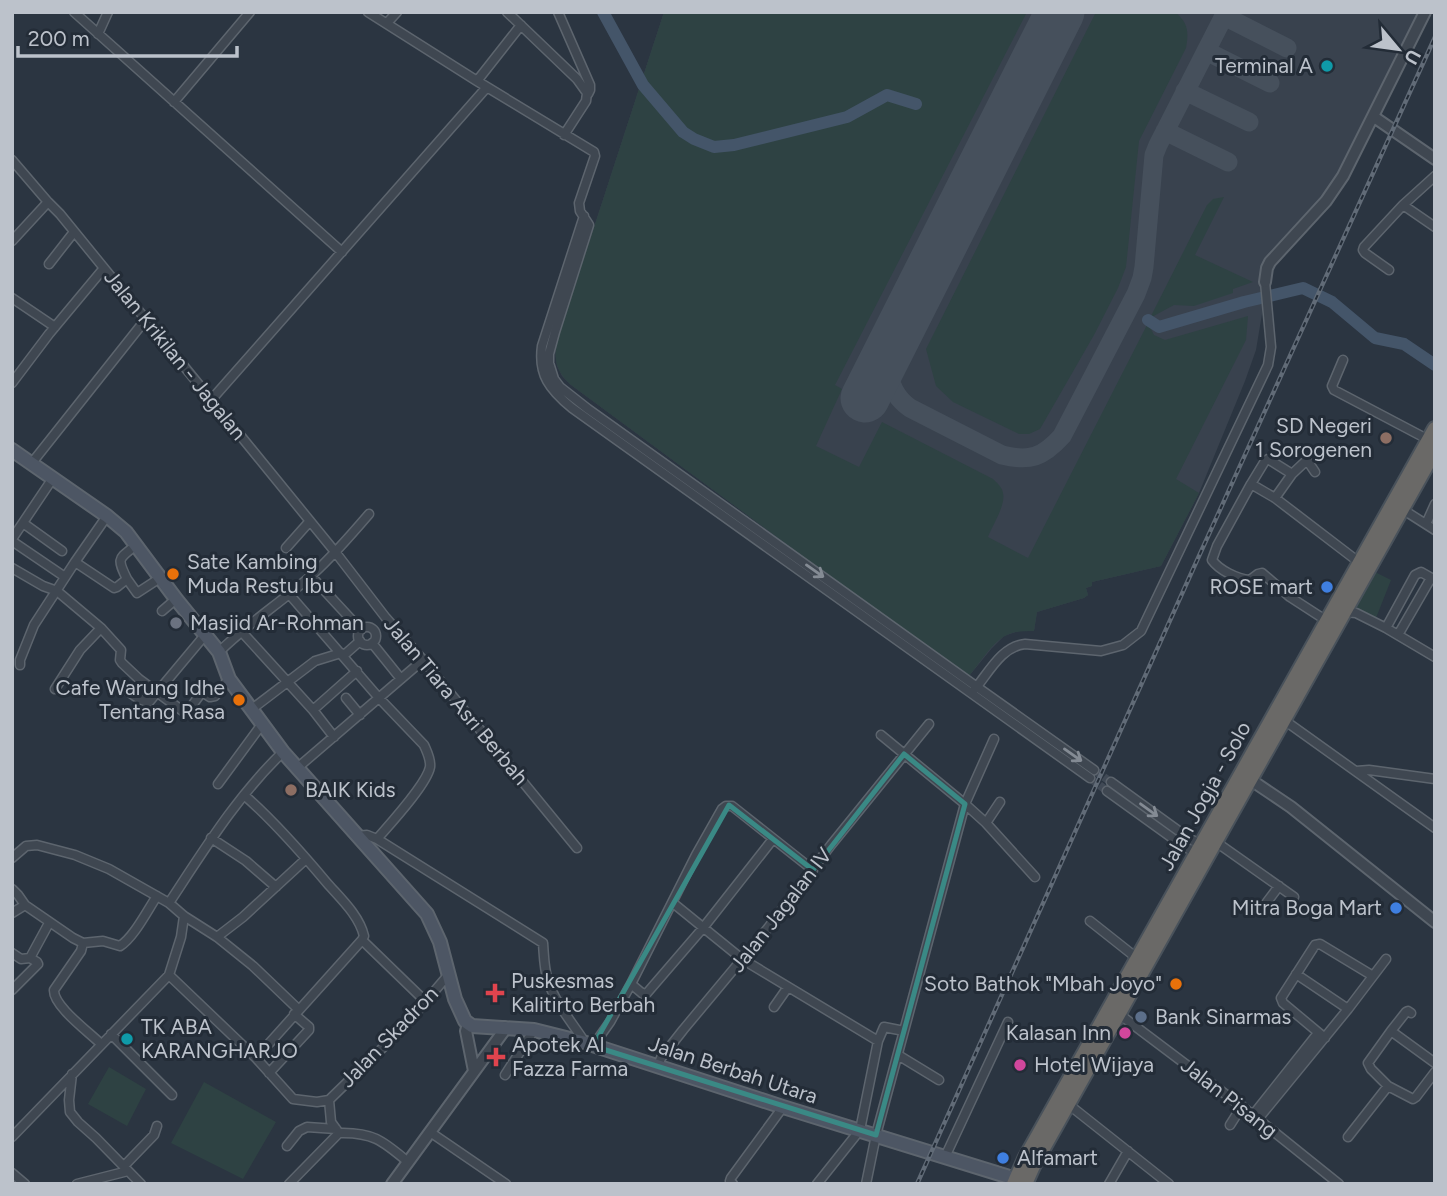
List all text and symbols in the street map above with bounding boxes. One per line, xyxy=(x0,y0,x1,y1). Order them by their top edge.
scale bar xyxy=(18,14,236,58)
north arrow xyxy=(1363,14,1433,84)
text: 200 m xyxy=(28,26,90,51)
text: U xyxy=(1399,46,1426,68)
place label: Terminal A xyxy=(1215,53,1313,78)
marker: Terminal A xyxy=(1319,58,1335,74)
street label: Jalan Krikilan - Jagalan xyxy=(99,265,252,445)
place label: SD Negeri 1 Sorogenen xyxy=(1255,413,1372,462)
marker: SD Negeri 1 Sorogenen xyxy=(1378,430,1394,446)
place label: Sate Kambing Muda Restu Ibu xyxy=(187,549,334,598)
one-way arrow xyxy=(805,563,824,578)
marker: Sate Kambing Muda Restu Ibu xyxy=(165,566,181,582)
place label: ROSE mart xyxy=(1209,574,1313,599)
marker: ROSE mart xyxy=(1319,579,1335,595)
place label: Masjid Ar-Rohman xyxy=(190,610,364,635)
street label: Jalan Tiara Asri Berbah xyxy=(379,612,534,790)
marker: Masjid Ar-Rohman xyxy=(168,615,184,631)
place label: Cafe Warung Idhe Tentang Rasa xyxy=(56,675,225,724)
marker: Cafe Warung Idhe Tentang Rasa xyxy=(231,692,247,708)
street label: Jalan Jogja - Solo xyxy=(1153,717,1256,875)
one-way arrow xyxy=(1063,748,1082,762)
place label: BAIK Kids xyxy=(305,777,396,802)
marker: BAIK Kids xyxy=(283,782,299,798)
one-way arrow xyxy=(1139,803,1158,817)
street label: Jalan Jagalan IV xyxy=(724,842,837,977)
place label: Mitra Boga Mart xyxy=(1232,895,1382,920)
marker: Mitra Boga Mart xyxy=(1388,900,1404,916)
place label: Puskesmas Kalitirto Berbah xyxy=(511,968,655,1017)
place label: Soto Bathok "Mbah Joyo" xyxy=(924,971,1162,996)
marker: Soto Bathok "Mbah Joyo" xyxy=(1168,976,1184,992)
street label: Jalan Skadron xyxy=(334,981,443,1092)
marker: Puskesmas Kalitirto Berbah xyxy=(485,983,505,1003)
place label: Bank Sinarmas xyxy=(1155,1004,1291,1029)
marker: Bank Sinarmas xyxy=(1133,1009,1149,1025)
place label: TK ABA KARANGHARJO xyxy=(141,1014,298,1063)
place label: Kalasan Inn xyxy=(1006,1020,1111,1045)
marker: Kalasan Inn xyxy=(1117,1025,1133,1041)
street label: Jalan Berbah Utara xyxy=(645,1030,821,1109)
marker: TK ABA KARANGHARJO xyxy=(119,1031,135,1047)
place label: Apotek Al Fazza Farma xyxy=(512,1032,628,1081)
marker: Apotek Al Fazza Farma xyxy=(486,1047,506,1067)
place label: Hotel Wijaya xyxy=(1034,1052,1154,1077)
street label: Jalan Pisang xyxy=(1176,1052,1282,1143)
marker: Hotel Wijaya xyxy=(1012,1057,1028,1073)
place label: Alfamart xyxy=(1017,1145,1098,1170)
marker: Alfamart xyxy=(995,1150,1011,1166)

